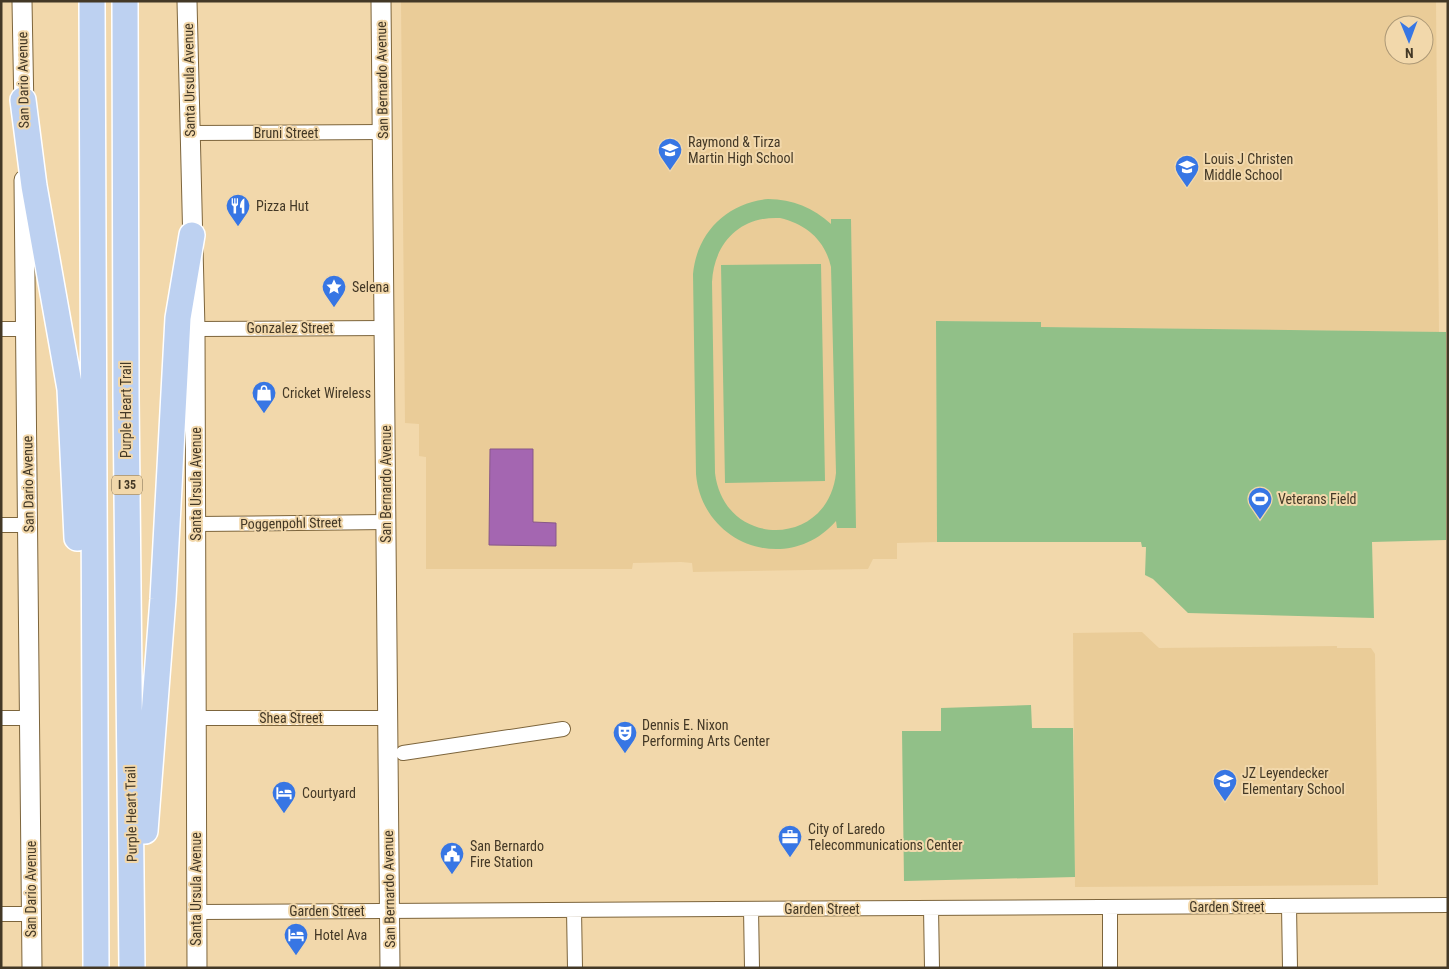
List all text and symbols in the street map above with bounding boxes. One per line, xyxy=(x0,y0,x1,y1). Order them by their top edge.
north arrow xyxy=(1384,15,1434,65)
street label: San Bernardo Avenue xyxy=(373,21,391,139)
street label: Santa Ursula Avenue xyxy=(180,23,198,137)
street label: San Dario Avenue xyxy=(14,31,32,128)
text: N xyxy=(1405,45,1414,61)
street label: Bruni Street xyxy=(254,125,318,141)
place label: Raymond & Tirza Martin High School xyxy=(688,134,794,166)
school or university icon: Raymond & Tirza Martin High School xyxy=(657,137,683,171)
place label: Louis J Christen Middle School xyxy=(1204,151,1293,183)
school or university icon: Louis J Christen Middle School xyxy=(1174,154,1200,188)
restaurant icon: Pizza Hut xyxy=(225,193,251,227)
place label: Pizza Hut xyxy=(256,198,309,214)
place icon: Selena xyxy=(321,274,347,308)
place label: Selena xyxy=(352,279,389,295)
street label: Gonzalez Street xyxy=(247,320,333,336)
street label: Purple Heart Trail xyxy=(118,362,134,458)
shop icon: Cricket Wireless xyxy=(251,380,277,414)
place label: Cricket Wireless xyxy=(282,385,371,401)
street label: San Bernardo Avenue xyxy=(378,425,394,543)
street label: Santa Ursula Avenue xyxy=(188,427,204,541)
street label: San Dario Avenue xyxy=(19,435,37,532)
road number: I 35 xyxy=(112,476,142,494)
sports icon: Veterans Field xyxy=(1247,486,1273,520)
place label: Veterans Field xyxy=(1278,491,1357,507)
street label: Poggenpohl Street xyxy=(240,514,342,532)
street label: Shea Street xyxy=(259,710,323,726)
place label: Dennis E. Nixon Performing Arts Center xyxy=(642,717,770,749)
theatre icon: Dennis E. Nixon Performing Arts Center xyxy=(612,720,638,754)
place label: JZ Leyendecker Elementary School xyxy=(1242,765,1345,797)
street label: Purple Heart Trail xyxy=(122,766,140,862)
school or university icon: JZ Leyendecker Elementary School xyxy=(1212,768,1238,802)
hotel icon: Courtyard xyxy=(271,780,297,814)
place label: Courtyard xyxy=(302,785,356,801)
place label: City of Laredo Telecommunications Center xyxy=(808,821,962,853)
office icon: City of Laredo Telecommunications Center xyxy=(777,824,803,858)
street label: San Bernardo Avenue xyxy=(380,830,398,948)
street label: Santa Ursula Avenue xyxy=(188,832,204,946)
place label: San Bernardo Fire Station xyxy=(470,838,544,870)
street label: San Dario Avenue xyxy=(23,840,39,937)
public building icon: San Bernardo Fire Station xyxy=(439,841,465,875)
street label: Garden Street xyxy=(1189,899,1265,915)
street label: Garden Street xyxy=(784,901,860,917)
street label: Garden Street xyxy=(289,903,365,919)
hotel icon: Hotel Ava xyxy=(283,922,309,956)
place label: Hotel Ava xyxy=(314,927,367,943)

